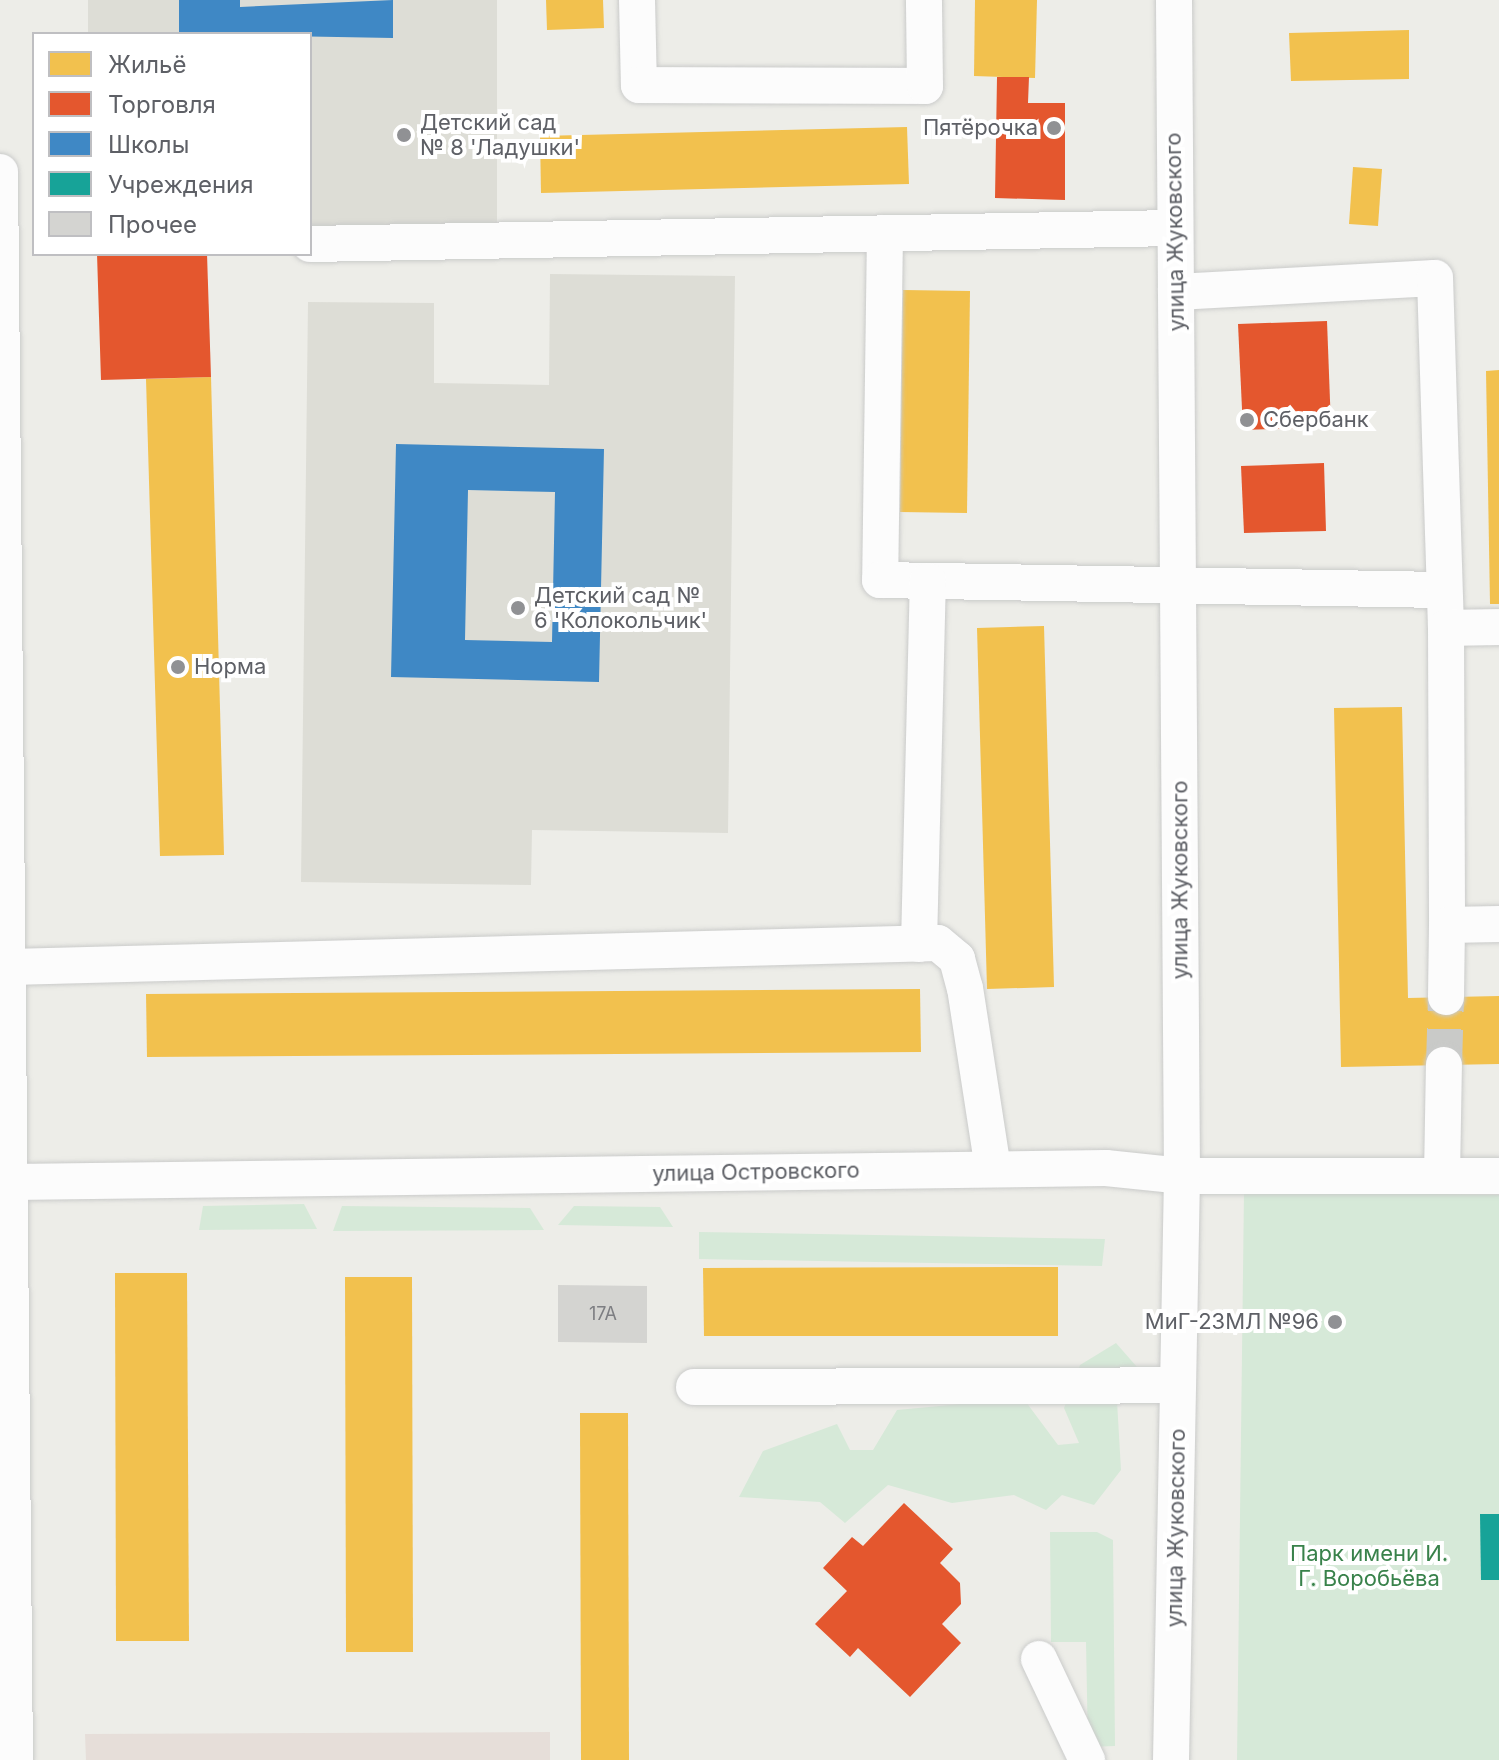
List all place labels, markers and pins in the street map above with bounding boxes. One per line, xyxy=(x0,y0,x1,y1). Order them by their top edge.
place label: Детский сад № 8 'Ладушки' xyxy=(420,109,580,160)
place label: Пятёрочка xyxy=(923,115,1038,141)
marker: Пятёрочка xyxy=(1045,119,1063,137)
marker: Детский сад № 8 'Ладушки' xyxy=(395,126,413,144)
place label: Сбербанк xyxy=(1263,407,1369,433)
marker: Сбербанк xyxy=(1238,411,1256,429)
place label: Детский сад № 6 'Колокольчик' xyxy=(534,582,707,634)
marker: Детский сад № 6 'Колокольчик' xyxy=(509,599,527,617)
place label: Норма xyxy=(194,654,266,680)
marker: Норма xyxy=(169,658,187,676)
place label: МиГ-23МЛ №96 xyxy=(1145,1309,1319,1335)
marker: МиГ-23МЛ №96 xyxy=(1326,1313,1344,1331)

